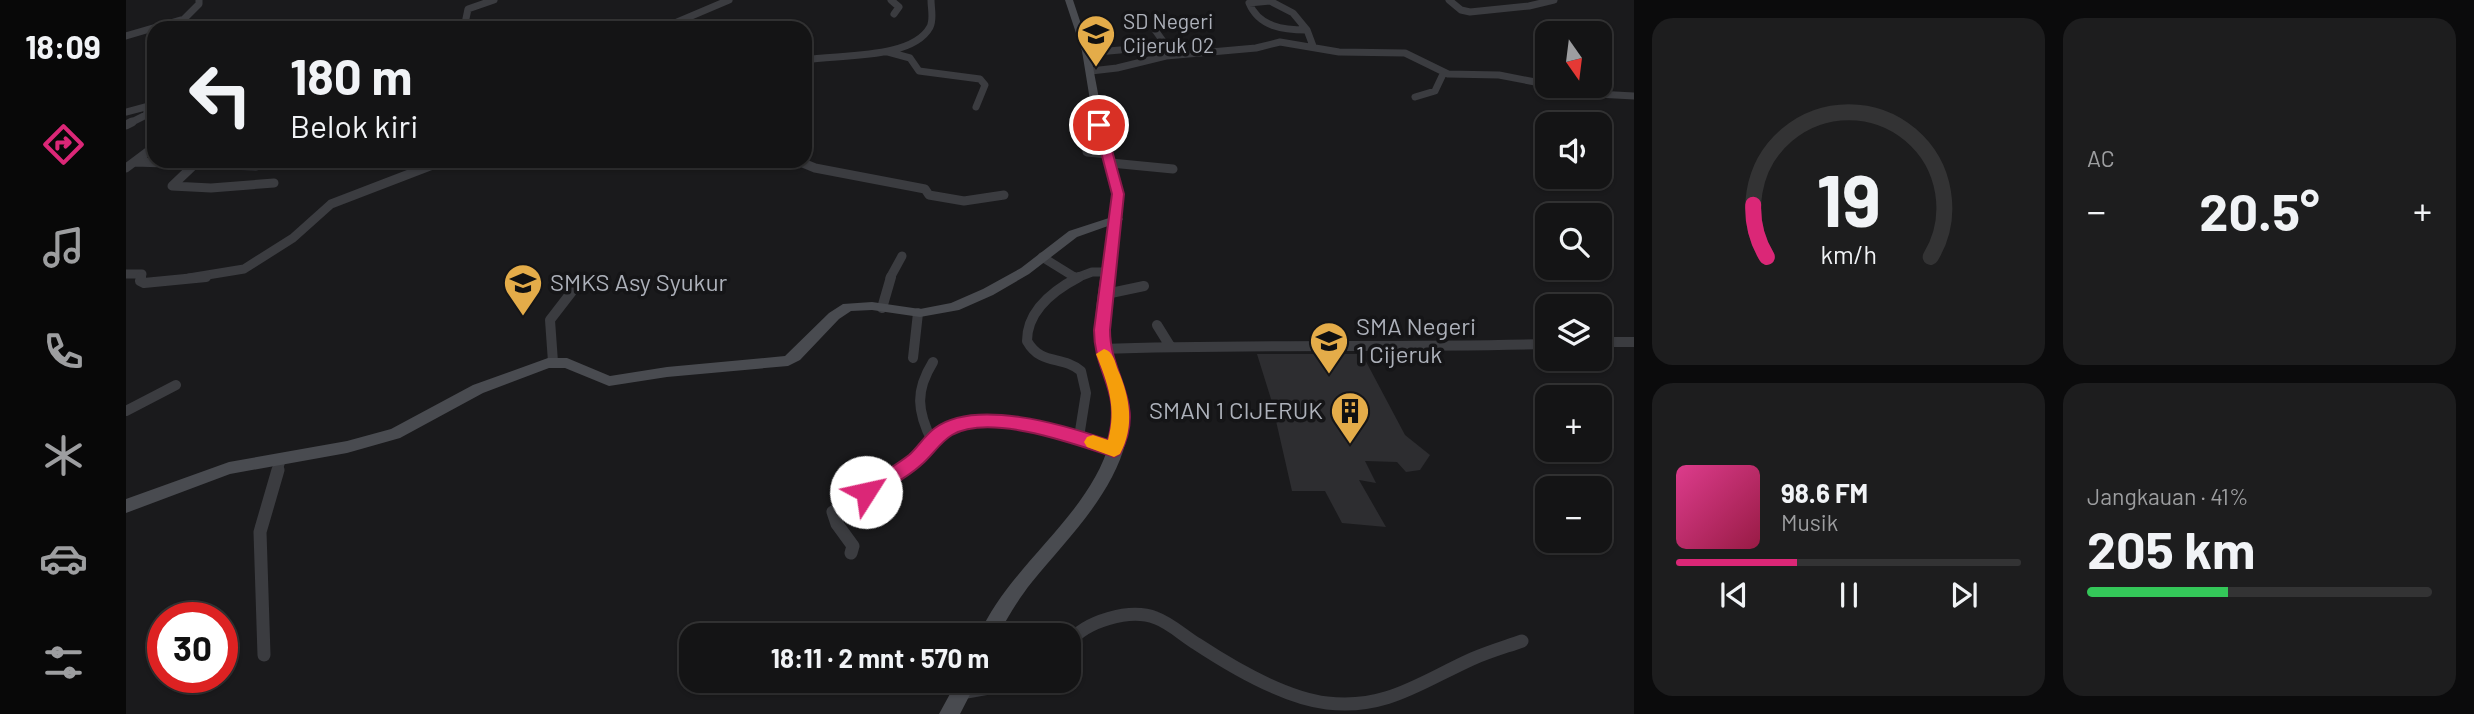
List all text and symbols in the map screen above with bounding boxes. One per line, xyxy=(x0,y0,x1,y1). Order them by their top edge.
place label: SD Negeri Cijeruk 02 xyxy=(1123,8,1214,57)
school or university icon: SD Negeri Cijeruk 02 xyxy=(1075,13,1117,68)
north arrow xyxy=(1535,21,1612,98)
map controls xyxy=(1535,21,1612,553)
text: 18:09 xyxy=(25,27,101,65)
text: 180 m xyxy=(290,46,413,105)
icon: left xyxy=(175,49,266,140)
pin xyxy=(1069,95,1129,155)
text: Belok kiri xyxy=(290,106,418,144)
icon: arrive xyxy=(1080,106,1118,144)
button: sound xyxy=(1535,112,1612,189)
icon: directions xyxy=(39,120,88,169)
text: AC xyxy=(2087,144,2115,172)
text: 19 xyxy=(1816,155,1881,243)
text: 20.5° xyxy=(2199,179,2320,241)
text: − xyxy=(2087,187,2106,233)
text: + xyxy=(2413,187,2432,233)
button: search xyxy=(1535,203,1612,280)
icon: music xyxy=(39,223,88,272)
text: km/h xyxy=(1820,239,1877,269)
school or university icon: SMKS Asy Syukur xyxy=(502,262,544,317)
place label: SMKS Asy Syukur xyxy=(550,267,728,296)
button: layers xyxy=(1535,294,1612,371)
place label: SMA Negeri 1 Cijeruk xyxy=(1356,311,1476,368)
school or university icon: SMA Negeri 1 Cijeruk xyxy=(1308,320,1350,375)
icon: phone xyxy=(39,327,88,376)
button: + xyxy=(1535,385,1612,462)
building icon: SMAN 1 CIJERUK xyxy=(1329,390,1371,445)
place label: SMAN 1 CIJERUK xyxy=(1149,395,1323,424)
icon: climate xyxy=(39,431,88,480)
position arrow xyxy=(829,455,903,529)
button: − xyxy=(1535,476,1612,553)
text: 98.6 FM xyxy=(1781,477,1868,508)
text: Jangkauan · 41% xyxy=(2087,482,2248,510)
text: Musik xyxy=(1781,508,1838,536)
text: 205 km xyxy=(2087,517,2255,579)
icon: car xyxy=(39,534,88,583)
icon: previous xyxy=(1715,576,1753,614)
icon: pause xyxy=(1830,576,1868,614)
icon: next xyxy=(1945,576,1983,614)
speed limit sign: 30 xyxy=(147,602,238,693)
icon: filters xyxy=(39,638,88,687)
text: 18:11 · 2 mnt · 570 m xyxy=(771,642,989,673)

